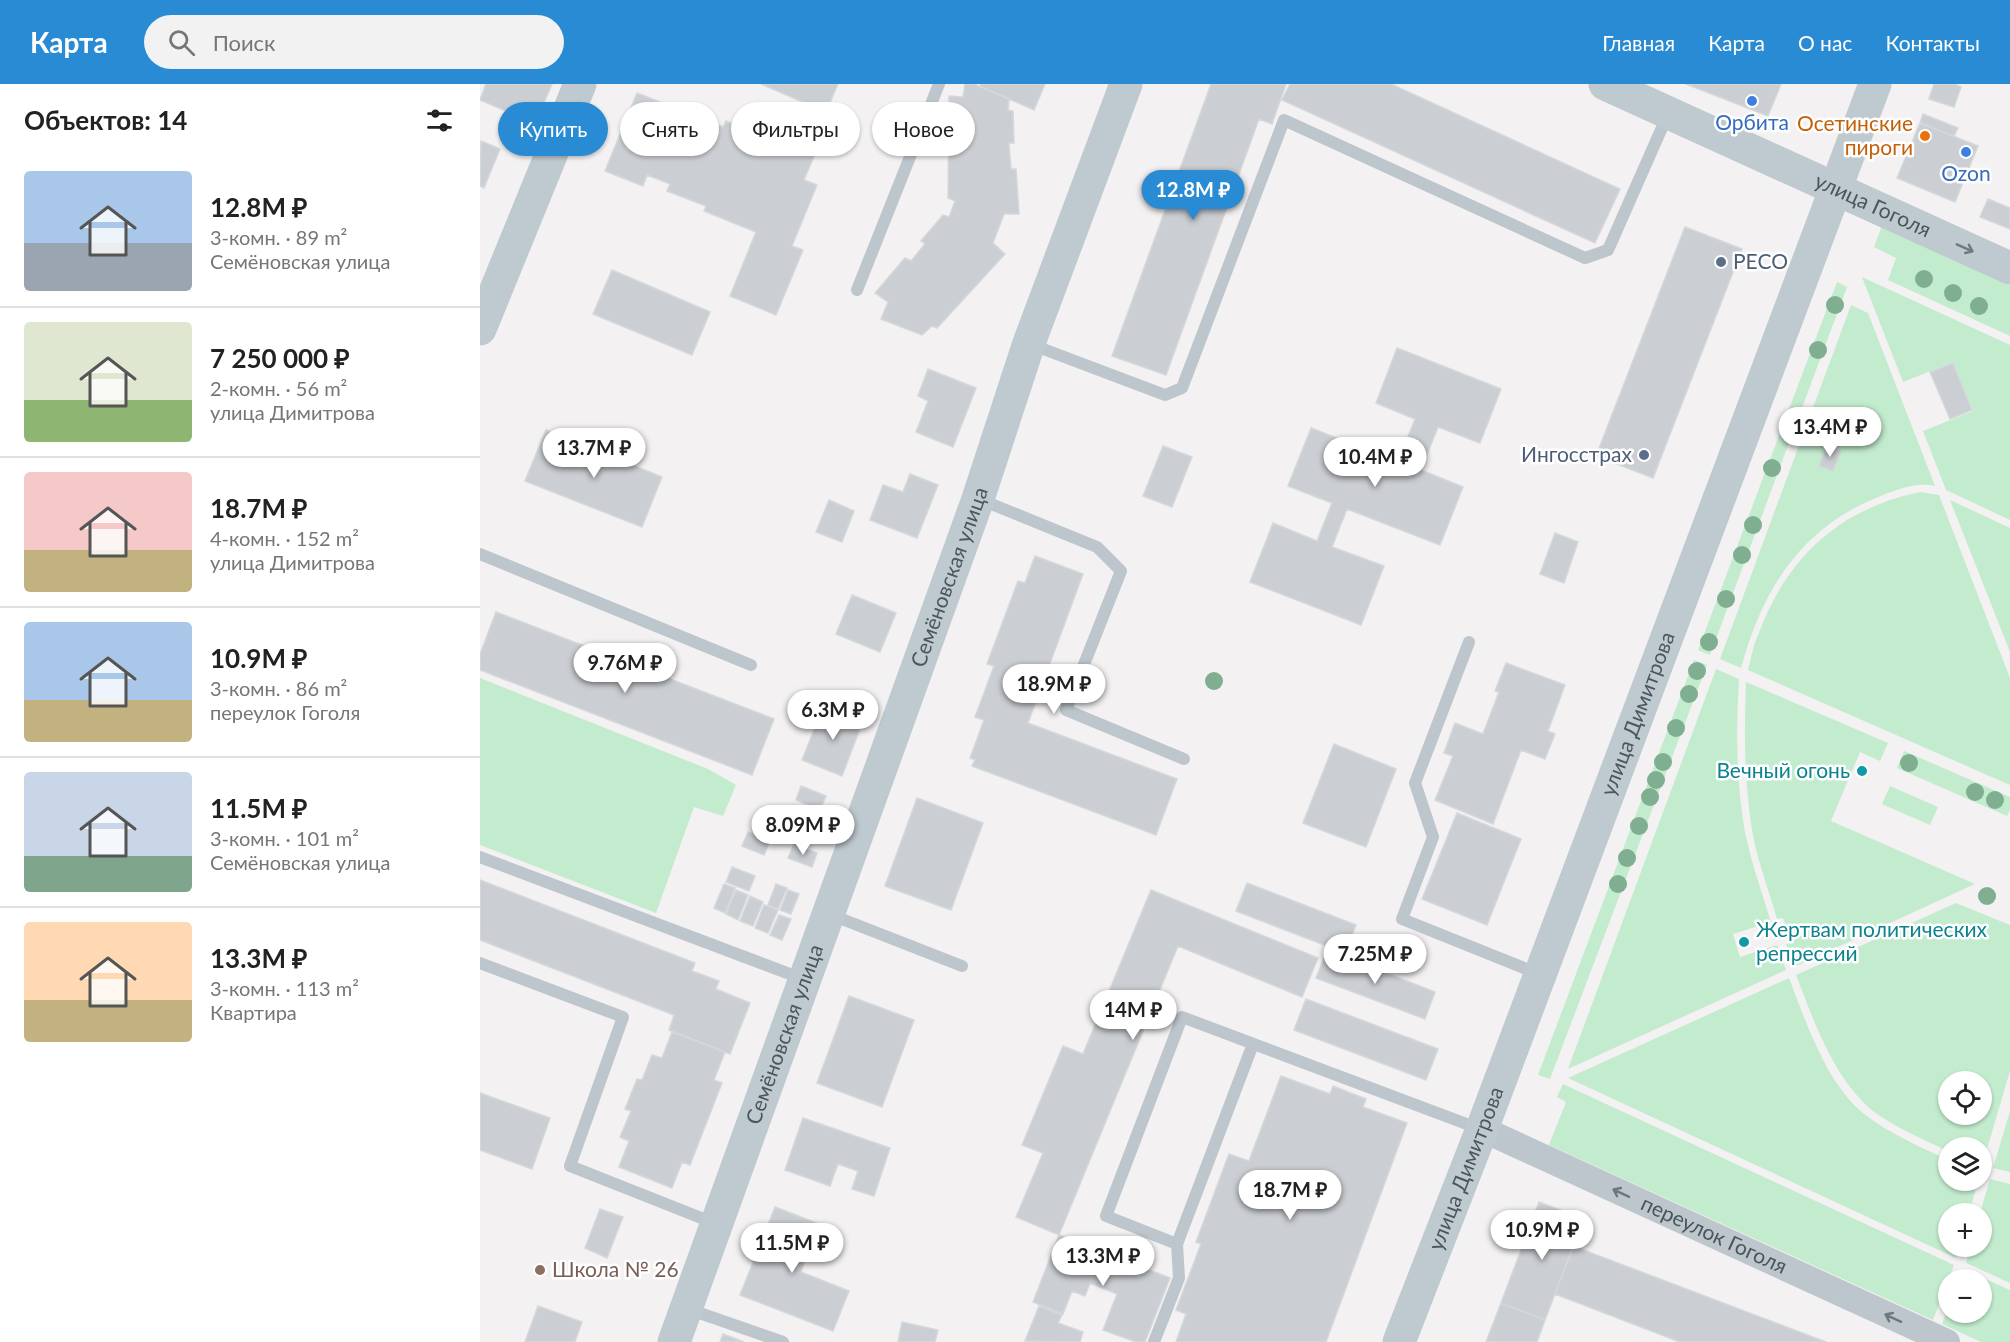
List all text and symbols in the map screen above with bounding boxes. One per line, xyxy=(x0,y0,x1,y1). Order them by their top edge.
search box xyxy=(144,15,564,69)
text: Карта xyxy=(30,25,108,59)
icon: search xyxy=(165,26,198,59)
text: Поиск xyxy=(213,29,276,56)
text: Главная xyxy=(1602,30,1675,55)
text: Карта xyxy=(1708,30,1765,55)
text: О нас xyxy=(1798,30,1852,55)
text: Контакты xyxy=(1885,30,1980,55)
marker: Орбита xyxy=(1745,94,1759,108)
chip: Купить xyxy=(498,102,608,156)
chip: Снять xyxy=(620,102,719,156)
chip: Фильтры xyxy=(731,102,860,156)
chip: Новое xyxy=(872,102,975,156)
text: Объектов: 14 xyxy=(24,104,187,136)
icon: filters xyxy=(423,104,456,137)
place label: Орбита xyxy=(1715,109,1789,134)
place label: Осетинские пироги xyxy=(1797,110,1913,159)
marker: Осетинские пироги xyxy=(1918,129,1932,143)
marker: Ozon xyxy=(1959,145,1973,159)
place label: Ozon xyxy=(1941,160,1991,185)
street label: улица Гоголя xyxy=(1811,167,1935,241)
pin: 12.8M ₽ xyxy=(1138,170,1248,221)
text: 12.8M ₽ xyxy=(1156,177,1230,201)
text: 12.8M ₽ xyxy=(210,191,307,223)
icon: home xyxy=(72,195,144,267)
text: 3-комн. · 89 m² xyxy=(210,225,347,249)
one-way arrow xyxy=(1956,243,1974,254)
place label: РЕСО xyxy=(1733,248,1788,273)
text: Семёновская улица xyxy=(210,249,390,273)
marker: РЕСО xyxy=(1714,255,1728,269)
text: 7 250 000 ₽ xyxy=(210,342,350,374)
icon: home xyxy=(72,346,144,418)
text: 2-комн. · 56 m² xyxy=(210,376,347,400)
text: улица Димитрова xyxy=(210,400,375,424)
pin: 13.4M ₽ xyxy=(1775,407,1885,458)
text: 13.4M ₽ xyxy=(1793,414,1867,438)
pin: 13.7M ₽ xyxy=(539,428,649,479)
text: 13.7M ₽ xyxy=(557,435,631,459)
pin: 10.4M ₽ xyxy=(1320,437,1430,488)
place label: Ингосстрах xyxy=(1521,441,1633,466)
text: 10.4M ₽ xyxy=(1338,444,1412,468)
marker: Ингосстрах xyxy=(1637,448,1651,462)
street label: Семёновская улица xyxy=(904,484,992,670)
text: 18.7M ₽ xyxy=(210,492,307,524)
icon: home xyxy=(72,496,144,568)
text: 4-комн. · 152 m² xyxy=(210,526,359,550)
text: улица Димитрова xyxy=(210,550,375,574)
street label: улица Димитрова xyxy=(1594,628,1679,799)
text: 10.9M ₽ xyxy=(210,642,307,674)
pin: 9.76M ₽ xyxy=(570,643,680,694)
icon: home xyxy=(72,646,144,718)
text: 9.76M ₽ xyxy=(588,650,662,674)
pin: 18.9M ₽ xyxy=(999,664,1109,715)
text: 18.9M ₽ xyxy=(1017,671,1091,695)
text: 3-комн. · 86 m² xyxy=(210,676,347,700)
pin: 6.3M ₽ xyxy=(784,690,882,741)
text: 6.3M ₽ xyxy=(801,697,865,721)
text: переулок Гоголя xyxy=(210,700,360,724)
place label: Вечный огонь xyxy=(1716,757,1850,782)
marker: Вечный огонь xyxy=(1855,764,1869,778)
text: 11.5M ₽ xyxy=(210,792,307,824)
icon: home xyxy=(72,796,144,868)
pin: 8.09M ₽ xyxy=(748,805,858,856)
text: 8.09M ₽ xyxy=(766,812,840,836)
text: 3-комн. · 101 m² xyxy=(210,826,359,850)
text: Семёновская улица xyxy=(210,850,390,874)
place label: Жертвам политических репрессий xyxy=(1756,916,1988,965)
pin: 7.25M ₽ xyxy=(1320,934,1430,985)
marker: Жертвам политических репрессий xyxy=(1737,935,1751,949)
street label: Семёновская улица xyxy=(740,940,827,1127)
text: 7.25M ₽ xyxy=(1338,941,1412,965)
text: 13.3M ₽ xyxy=(210,942,307,974)
icon: home xyxy=(72,946,144,1018)
text: 3-комн. · 113 m² xyxy=(210,976,359,1000)
pin: 14M ₽ xyxy=(1091,990,1175,1041)
text: 14M ₽ xyxy=(1104,997,1162,1021)
text: Квартира xyxy=(210,1000,297,1024)
map controls xyxy=(1938,1071,1992,1323)
button: locate xyxy=(1938,1071,1992,1125)
street label: улица Димитрова xyxy=(1422,1083,1508,1253)
button: layers xyxy=(1938,1137,1992,1191)
pin: 18.7M ₽ xyxy=(1235,1170,1345,1221)
text: 18.7M ₽ xyxy=(1253,1177,1327,1201)
one-way arrow xyxy=(1612,1186,1630,1198)
street label: переулок Гоголя xyxy=(1637,1190,1791,1278)
button: + xyxy=(1938,1203,1992,1257)
pin: 10.9M ₽ xyxy=(1487,1210,1597,1261)
text: 10.9M ₽ xyxy=(1505,1217,1579,1241)
pin: 11.5M ₽ xyxy=(737,1223,847,1274)
text: 11.5M ₽ xyxy=(755,1230,829,1254)
pin: 13.3M ₽ xyxy=(1048,1236,1158,1287)
text: 13.3M ₽ xyxy=(1066,1243,1140,1267)
place label: Школа № 26 xyxy=(552,1256,679,1281)
marker: Школа № 26 xyxy=(533,1263,547,1277)
button: − xyxy=(1938,1269,1992,1323)
one-way arrow xyxy=(1885,1311,1903,1323)

